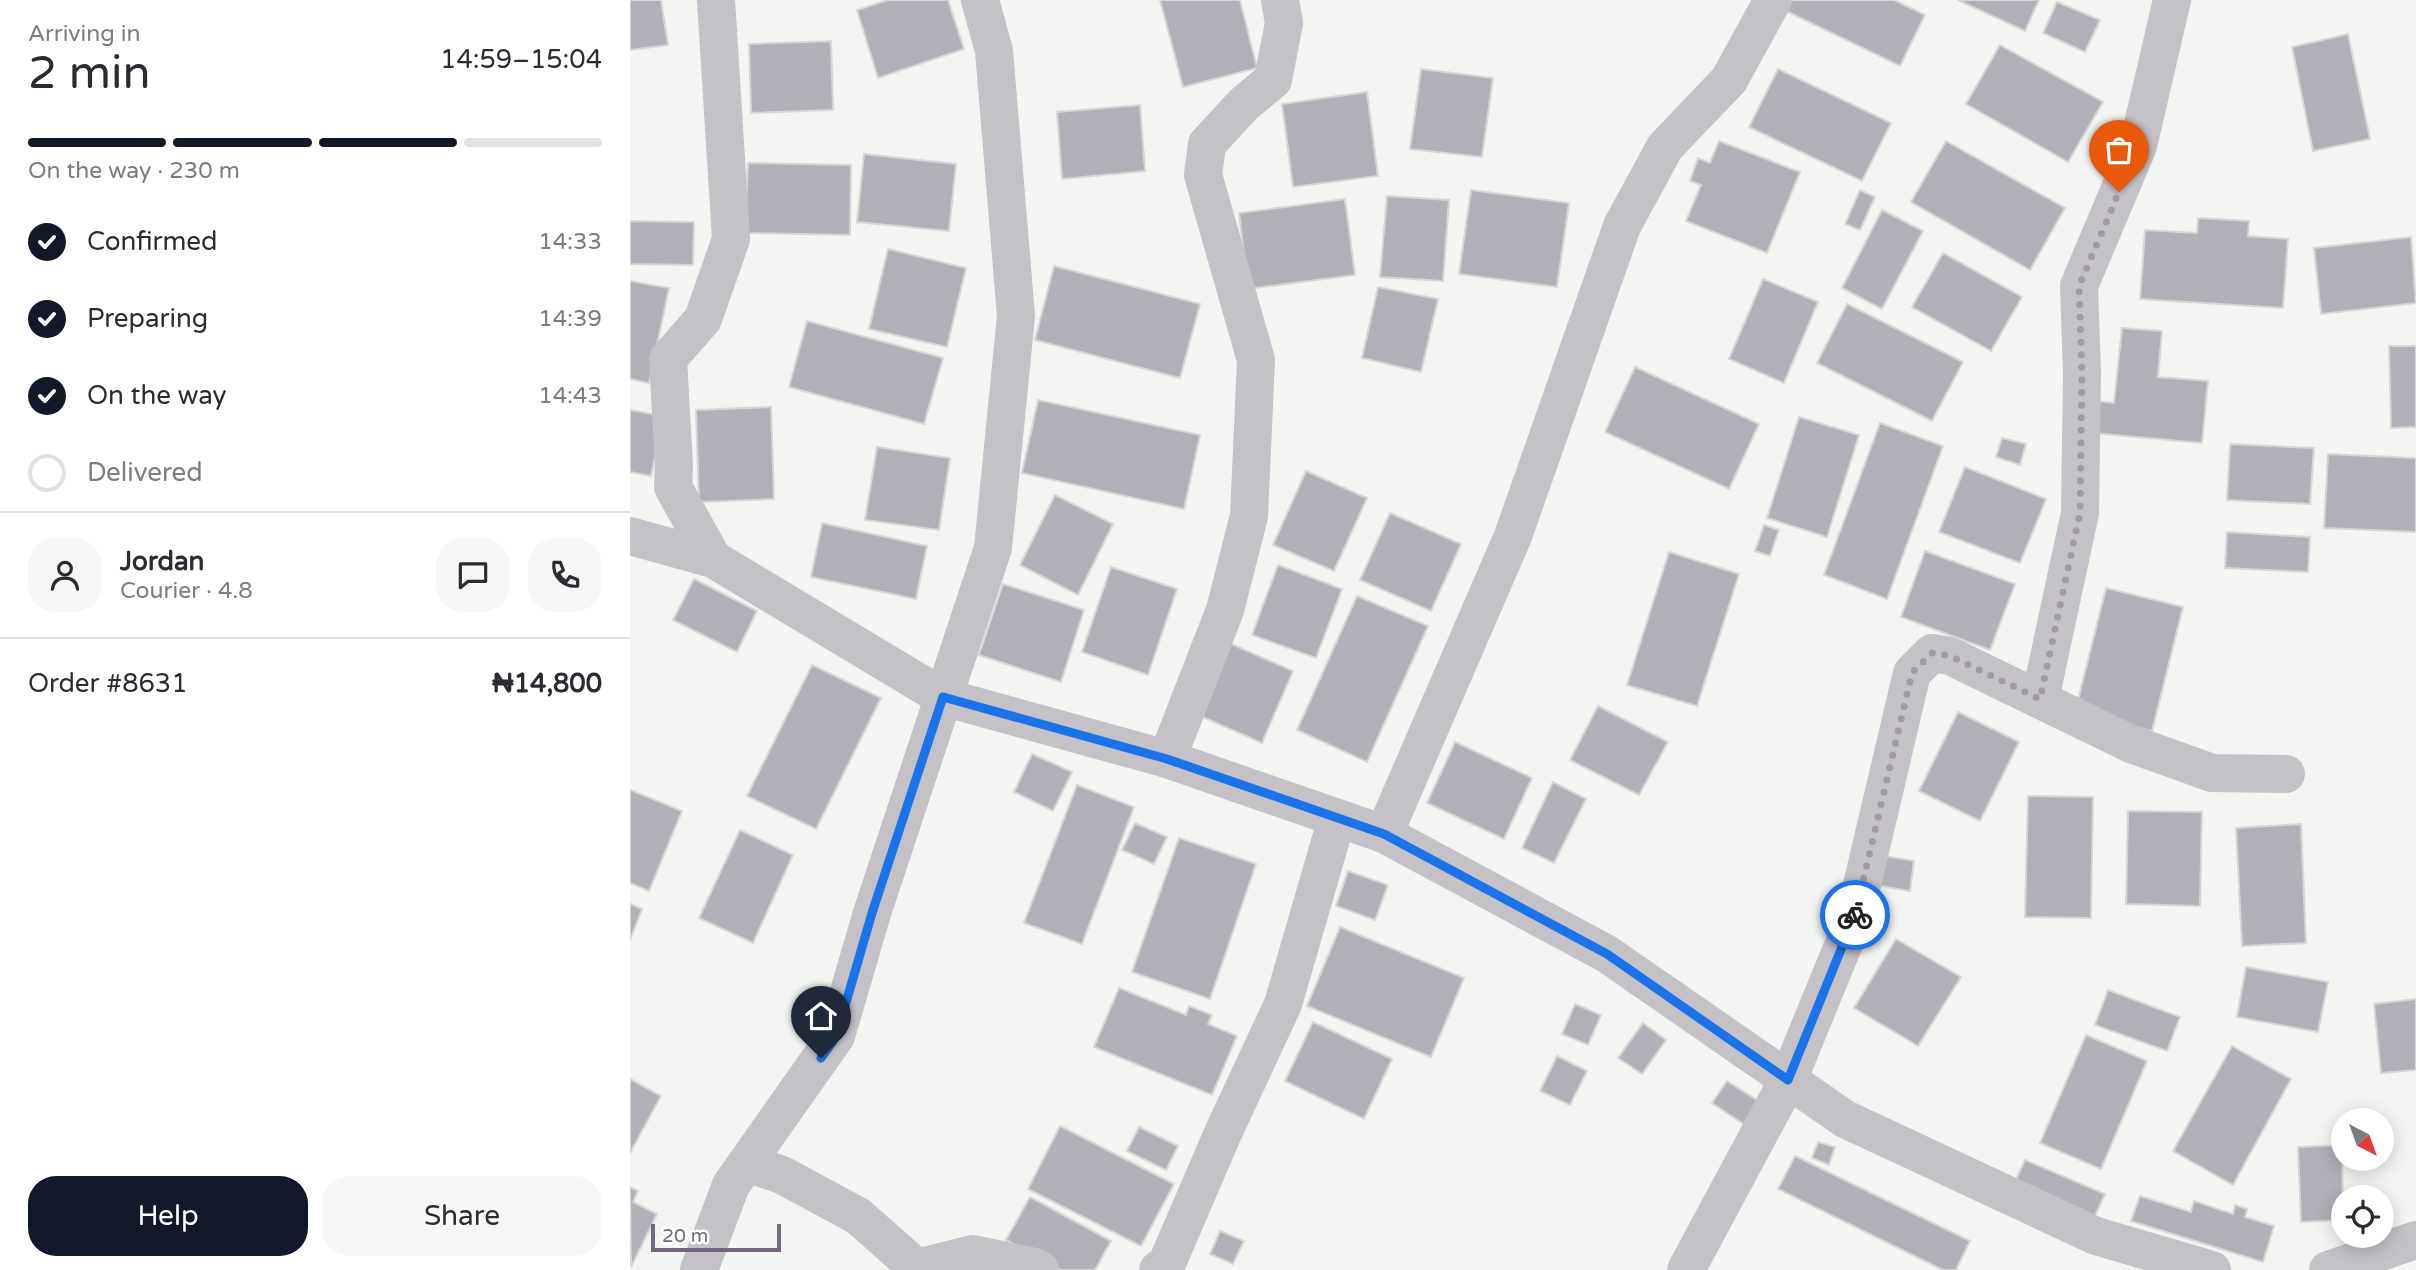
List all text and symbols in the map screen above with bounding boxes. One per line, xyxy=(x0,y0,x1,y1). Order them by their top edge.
text: Arriving in xyxy=(28,20,141,48)
text: 14:59–15:04 xyxy=(440,44,602,75)
text: 2 min xyxy=(28,46,151,101)
pin xyxy=(2089,120,2149,192)
icon: bag xyxy=(2100,131,2138,169)
text: On the way · 230 m xyxy=(28,157,240,185)
icon: check xyxy=(28,223,66,261)
text: Confirmed xyxy=(87,226,217,257)
text: 14:33 xyxy=(538,228,602,256)
icon: check xyxy=(28,300,66,338)
text: Preparing xyxy=(87,303,208,334)
text: 14:39 xyxy=(538,305,602,333)
icon: check xyxy=(28,377,66,415)
text: On the way xyxy=(87,380,227,411)
text: 14:43 xyxy=(538,382,602,410)
text: Delivered xyxy=(87,457,203,488)
button: person xyxy=(28,538,102,612)
button: chat xyxy=(436,538,510,612)
button: phone xyxy=(528,538,602,612)
text: Jordan xyxy=(120,546,204,577)
text: Courier · 4.8 xyxy=(120,577,253,605)
text: Order #8631 xyxy=(28,668,188,699)
text: ₦14,800 xyxy=(492,668,602,699)
courier xyxy=(1820,880,1890,950)
icon: bike xyxy=(1836,896,1874,934)
pin xyxy=(791,986,851,1058)
icon: home xyxy=(802,997,840,1035)
north arrow xyxy=(2331,1108,2394,1171)
map controls xyxy=(2331,1108,2394,1248)
button: Help xyxy=(28,1176,308,1256)
button: Share xyxy=(322,1176,602,1256)
button: locate xyxy=(2331,1185,2394,1248)
scale bar xyxy=(651,1221,780,1253)
text: 20 m xyxy=(662,1225,708,1247)

